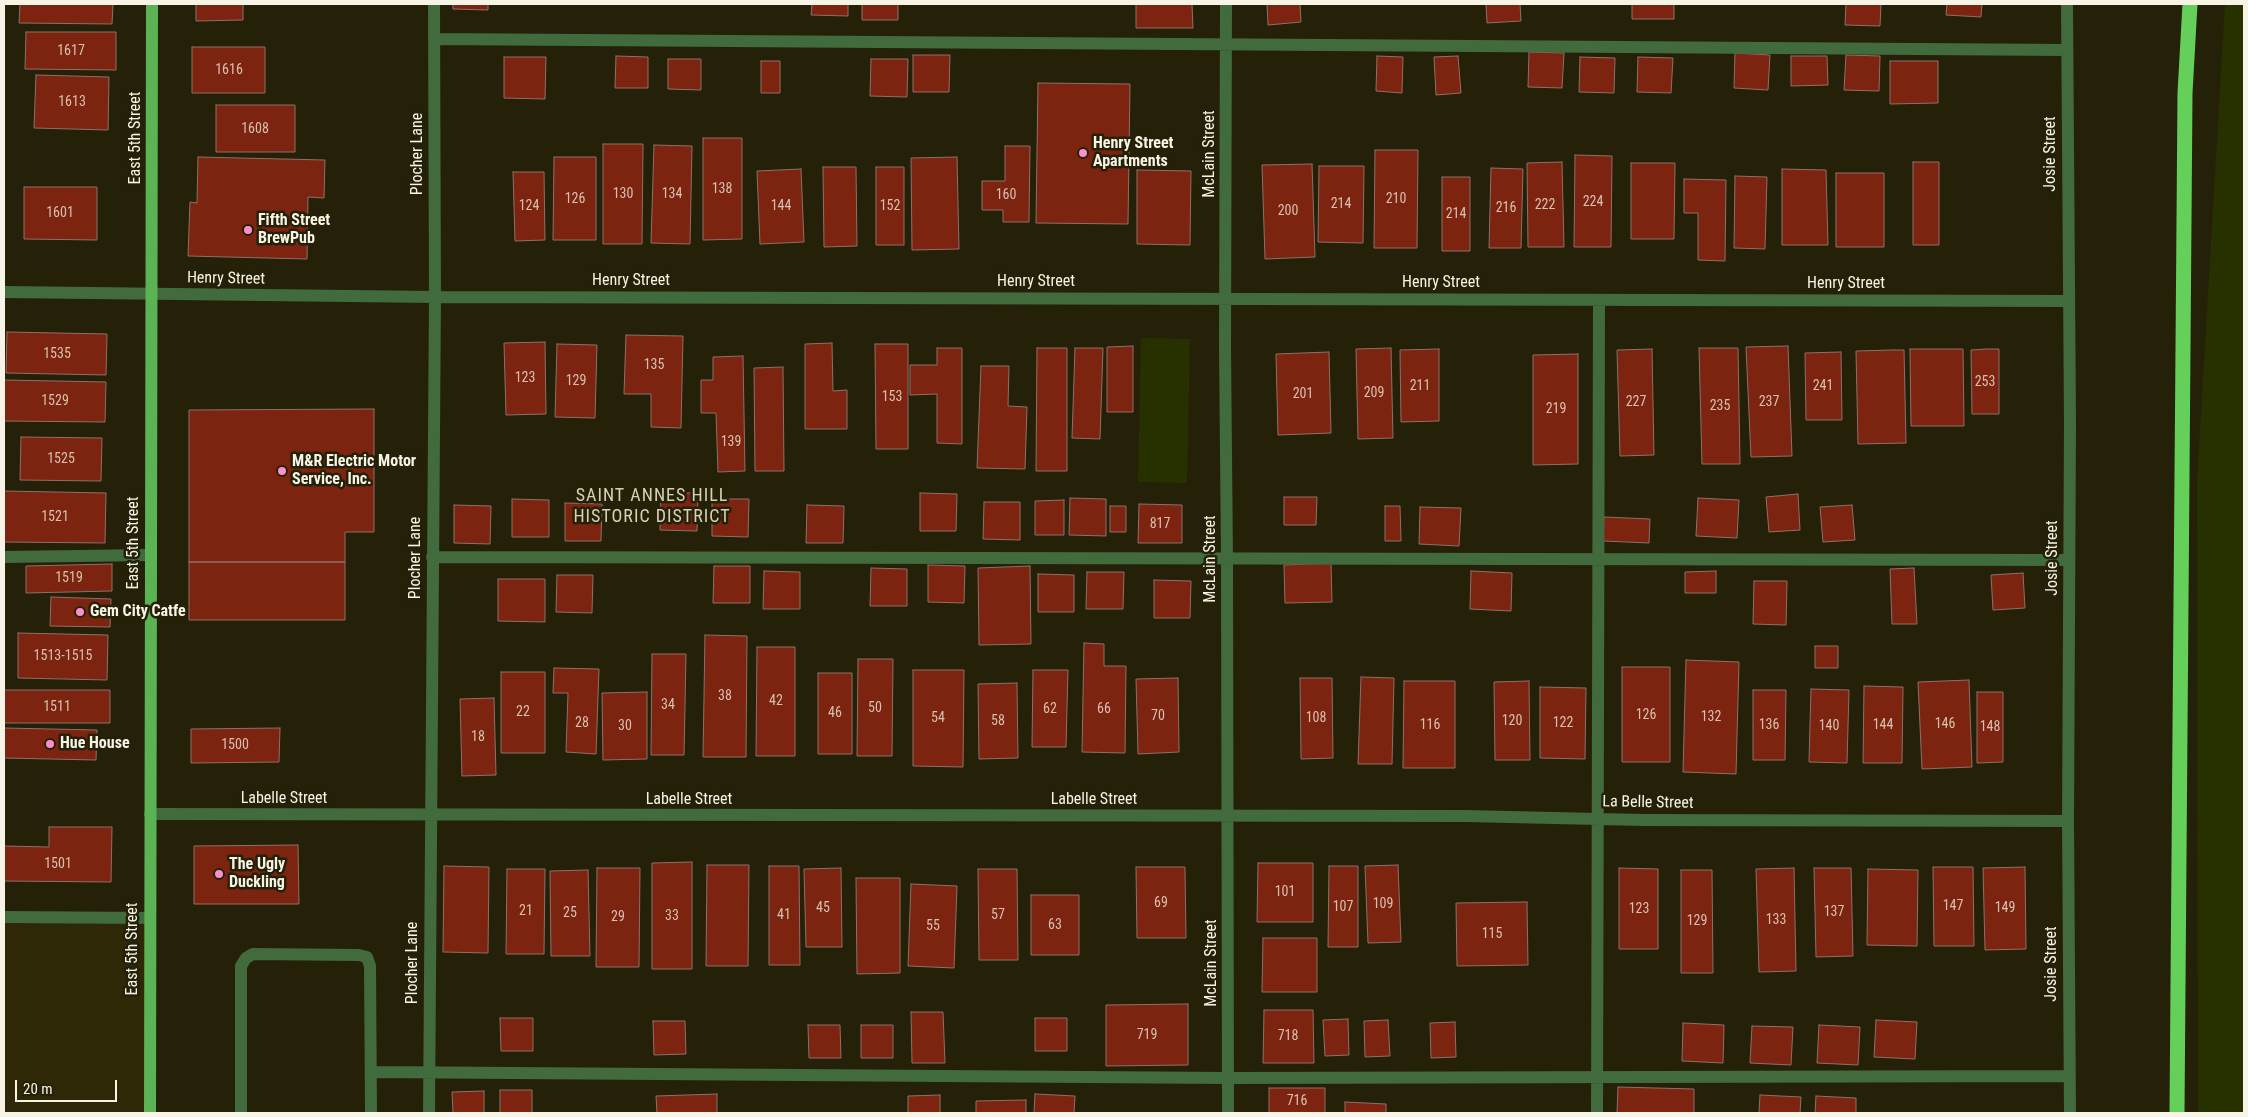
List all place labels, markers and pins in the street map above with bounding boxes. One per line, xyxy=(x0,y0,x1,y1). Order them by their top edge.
place label: Henry Street Apartments xyxy=(1093,134,1174,172)
marker: Henry Street Apartments xyxy=(1077,147,1089,159)
place label: Fifth Street BrewPub xyxy=(258,211,330,249)
marker: Fifth Street BrewPub xyxy=(242,224,254,236)
place label: M&R Electric Motor Service, Inc. xyxy=(292,452,416,490)
marker: M&R Electric Motor Service, Inc. xyxy=(276,465,288,477)
place label: Gem City Catfe xyxy=(90,602,186,622)
marker: Gem City Catfe xyxy=(74,606,86,618)
place label: Hue House xyxy=(60,734,130,754)
marker: Hue House xyxy=(44,738,56,750)
place label: The Ugly Duckling xyxy=(229,855,285,893)
marker: The Ugly Duckling xyxy=(213,868,225,880)

